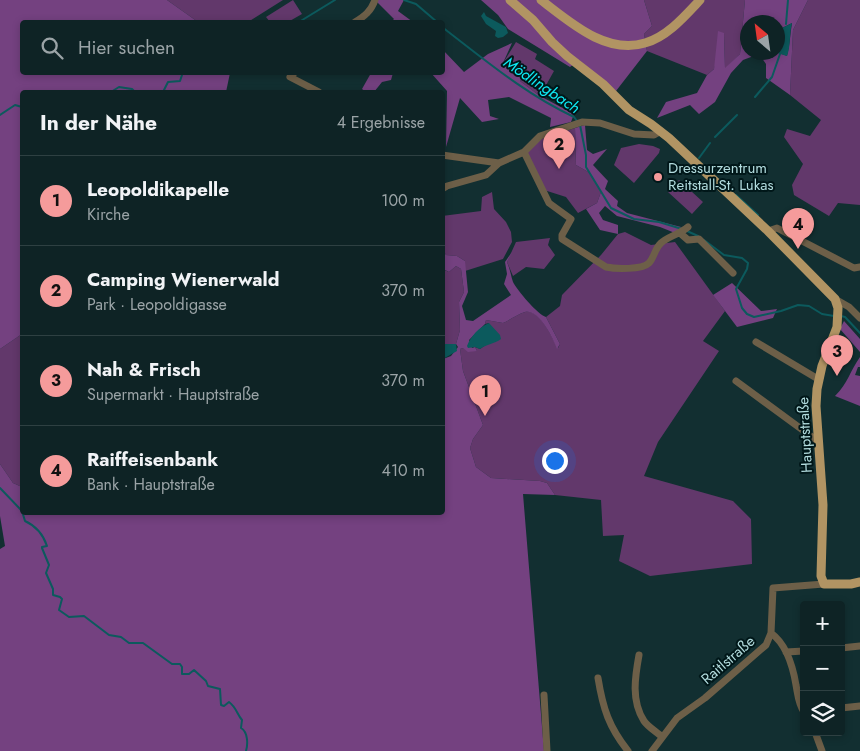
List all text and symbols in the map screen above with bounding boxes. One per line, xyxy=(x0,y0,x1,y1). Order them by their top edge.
north arrow xyxy=(740,15,785,60)
search box xyxy=(20,20,445,75)
icon: search xyxy=(38,34,66,62)
text: Hier suchen xyxy=(78,34,175,61)
water label: Mödlingbach xyxy=(499,51,585,119)
text: In der Nähe xyxy=(40,108,157,138)
text: 4 Ergebnisse xyxy=(337,111,425,134)
pin: 2 xyxy=(543,128,575,169)
place label: Dressurzentrum Reitstall-St. Lukas xyxy=(668,157,774,196)
marker: Dressurzentrum Reitstall-St. Lukas xyxy=(652,171,664,183)
text: Leopoldikapelle xyxy=(87,176,229,203)
text: 1 xyxy=(52,189,60,212)
text: 100 m xyxy=(381,189,425,212)
text: Kirche xyxy=(87,203,130,226)
pin: 4 xyxy=(782,208,814,249)
text: Camping Wienerwald xyxy=(87,266,279,293)
text: 2 xyxy=(51,279,61,302)
text: 370 m xyxy=(381,279,425,302)
text: Park · Leopoldigasse xyxy=(87,293,227,316)
pin: 3 xyxy=(821,335,853,376)
text: Nah & Frisch xyxy=(87,356,201,383)
text: 3 xyxy=(51,369,61,392)
text: 370 m xyxy=(381,369,425,392)
pin: 1 xyxy=(469,375,501,416)
text: Supermarkt · Hauptstraße xyxy=(87,383,259,406)
street label: Hauptstraße xyxy=(792,396,818,474)
text: Raiffeisenbank xyxy=(87,446,218,473)
your location xyxy=(542,448,568,474)
text: 4 xyxy=(50,459,62,482)
text: 410 m xyxy=(382,459,425,482)
text: Bank · Hauptstraße xyxy=(87,473,215,496)
map controls xyxy=(800,601,845,736)
button: + xyxy=(800,601,845,646)
street label: Raitlstraße xyxy=(696,630,760,690)
button: − xyxy=(800,646,845,691)
button: layers xyxy=(800,691,845,736)

